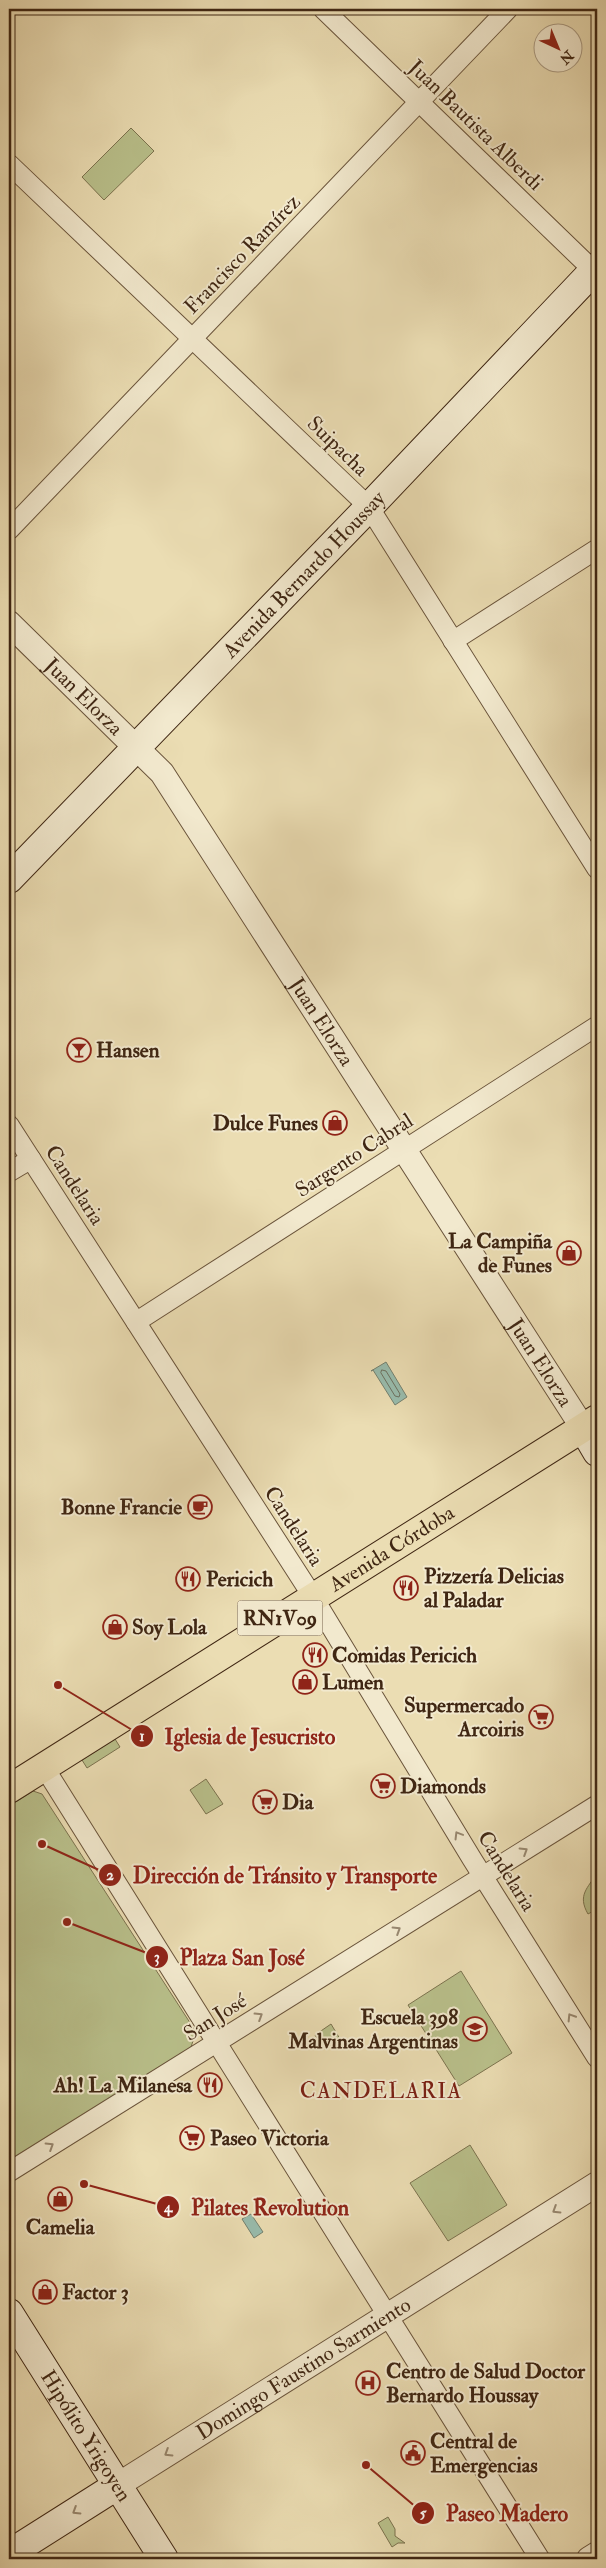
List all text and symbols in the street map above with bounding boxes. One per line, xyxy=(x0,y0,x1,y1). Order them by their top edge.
north arrow xyxy=(534,22,584,72)
text: N xyxy=(556,46,578,68)
street label: Juan Bautista Alberdi xyxy=(402,54,549,197)
street label: Francisco Ramírez xyxy=(178,189,306,320)
street label: Suipacha xyxy=(301,410,374,482)
street label: Avenida Bernardo Houssay xyxy=(216,485,392,665)
street label: Juan Elorza xyxy=(38,652,129,742)
street label: Juan Elorza xyxy=(283,972,360,1072)
bar icon: Hansen xyxy=(66,1037,92,1063)
place label: Hansen xyxy=(96,1037,160,1064)
street label: Sargento Cabral xyxy=(290,1107,419,1204)
place label: Dulce Funes xyxy=(213,1110,318,1137)
shop icon: Dulce Funes xyxy=(322,1110,348,1136)
street label: Candelaria xyxy=(39,1140,111,1231)
place label: La Campiña de Funes xyxy=(448,1228,553,1279)
shop icon: La Campiña de Funes xyxy=(556,1240,582,1266)
street label: Juan Elorza xyxy=(502,1313,579,1412)
street label: Candelaria xyxy=(258,1481,330,1572)
place label: Bonne Francie xyxy=(61,1494,182,1521)
cafe icon: Bonne Francie xyxy=(187,1494,213,1520)
street label: Avenida Córdoba xyxy=(323,1499,460,1599)
place label: Pizzería Delicias al Paladar xyxy=(424,1563,564,1614)
restaurant icon: Pericich xyxy=(175,1566,201,1592)
place label: Pericich xyxy=(206,1566,273,1593)
restaurant icon: Pizzería Delicias al Paladar xyxy=(393,1575,419,1601)
road number: RN1V09 xyxy=(238,1600,322,1636)
shop icon: Soy Lola xyxy=(102,1614,128,1640)
place label: Soy Lola xyxy=(132,1614,208,1641)
restaurant icon: Comidas Pericich xyxy=(302,1642,328,1668)
place label: Comidas Pericich xyxy=(332,1642,477,1669)
shop icon: Lumen xyxy=(292,1669,318,1695)
place label: Lumen xyxy=(322,1669,384,1696)
place label: Supermercado Arcoiris xyxy=(404,1692,524,1743)
supermarket icon: Supermercado Arcoiris xyxy=(528,1704,554,1730)
callout: Iglesia de Jesucristo xyxy=(130,1718,346,1755)
text: Iglesia de Jesucristo xyxy=(165,1723,336,1752)
text: 1 xyxy=(139,1727,145,1746)
supermarket icon: Diamonds xyxy=(370,1773,396,1799)
place label: Diamonds xyxy=(400,1773,486,1800)
supermarket icon: Dia xyxy=(252,1789,278,1815)
place label: Dia xyxy=(282,1789,315,1816)
street label: Candelaria xyxy=(471,1826,542,1917)
one-way arrow xyxy=(454,1832,464,1841)
one-way arrow xyxy=(519,1847,528,1857)
callout: Dirección de Tránsito y Transporte xyxy=(97,1856,447,1893)
text: Dirección de Tránsito y Transporte xyxy=(133,1862,438,1891)
text: 2 xyxy=(106,1866,114,1885)
one-way arrow xyxy=(392,1927,401,1937)
callout: Plaza San José xyxy=(144,1938,314,1975)
text: Plaza San José xyxy=(180,1944,305,1973)
text: 3 xyxy=(154,1948,160,1967)
street label: San José xyxy=(179,1987,252,2047)
place label: Escuela 398 Malvinas Argentinas xyxy=(287,2004,458,2055)
one-way arrow xyxy=(254,2013,263,2023)
one-way arrow xyxy=(568,2013,578,2022)
school or university icon: Escuela 398 Malvinas Argentinas xyxy=(462,2016,488,2042)
place label: Ah! La Milanesa xyxy=(53,2072,193,2099)
restaurant icon: Ah! La Milanesa xyxy=(197,2072,223,2098)
district label: CANDELARIA xyxy=(300,2077,462,2105)
supermarket icon: Paseo Victoria xyxy=(179,2125,205,2151)
place label: Paseo Victoria xyxy=(210,2125,330,2152)
one-way arrow xyxy=(45,2143,54,2153)
shop icon: Camelia xyxy=(47,2186,73,2212)
callout: Pilates Revolution xyxy=(156,2188,359,2225)
text: Pilates Revolution xyxy=(191,2194,350,2222)
text: 4 xyxy=(163,2198,173,2217)
one-way arrow xyxy=(552,2204,562,2213)
place label: Camelia xyxy=(26,2214,96,2241)
shop icon: Factor 3 xyxy=(32,2279,58,2305)
place label: Factor 3 xyxy=(62,2279,129,2306)
street label: Domingo Faustino Sarmiento xyxy=(191,2291,416,2446)
place label: Centro de Salud Doctor Bernardo Houssay xyxy=(386,2358,586,2409)
street label: Hipólito Yrigoyen xyxy=(34,2365,138,2507)
hospital icon: Centro de Salud Doctor Bernardo Houssay xyxy=(355,2370,381,2396)
place label: Central de Emergencias xyxy=(430,2428,538,2479)
public building icon: Central de Emergencias xyxy=(400,2440,426,2466)
one-way arrow xyxy=(165,2447,174,2457)
callout: Paseo Madero xyxy=(411,2494,578,2531)
text: Paseo Madero xyxy=(446,2500,569,2528)
text: 5 xyxy=(420,2504,427,2523)
one-way arrow xyxy=(73,2505,82,2515)

